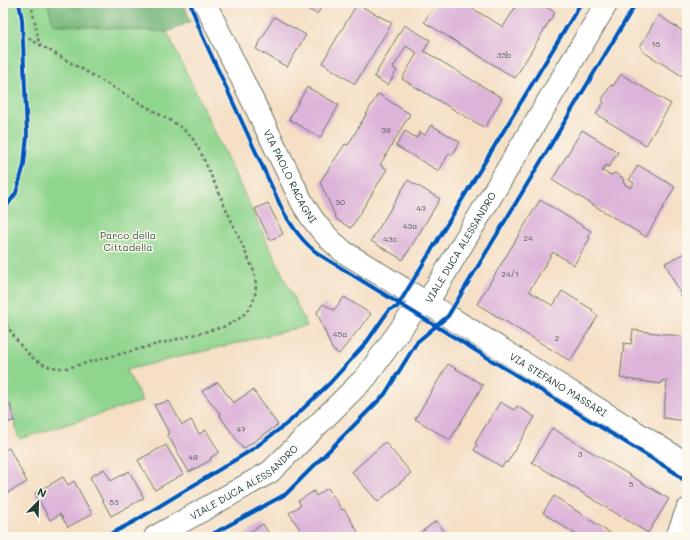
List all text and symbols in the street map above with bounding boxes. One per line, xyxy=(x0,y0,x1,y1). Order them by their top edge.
house number: 18 xyxy=(652,39,660,49)
house number: 35b xyxy=(497,50,511,60)
house number: 39 xyxy=(381,125,391,135)
street label: VIA PAOLO RACAGNI xyxy=(261,127,321,226)
street label: VIALE DUCA ALESSANDRO xyxy=(422,189,499,306)
house number: 30 xyxy=(335,197,345,207)
house number: 43 xyxy=(416,203,426,213)
house number: 43a xyxy=(403,221,417,231)
park label: Parco della Cittadella xyxy=(100,228,156,254)
house number: 24 xyxy=(523,233,533,243)
house number: 43c xyxy=(383,234,397,244)
house number: 24/1 xyxy=(502,269,518,279)
house number: 45a xyxy=(333,329,347,339)
house number: 2 xyxy=(555,333,559,343)
street label: VIA STEFANO MASSARI xyxy=(507,349,610,420)
house number: 47 xyxy=(236,424,246,434)
street label: VIALE DUCA ALESSANDRO xyxy=(187,441,301,523)
house number: 3 xyxy=(578,449,583,459)
house number: 49 xyxy=(188,452,198,462)
house number: 5 xyxy=(629,479,634,489)
north arrow xyxy=(18,482,58,522)
text: N xyxy=(35,484,49,501)
house number: 53 xyxy=(109,497,119,507)

